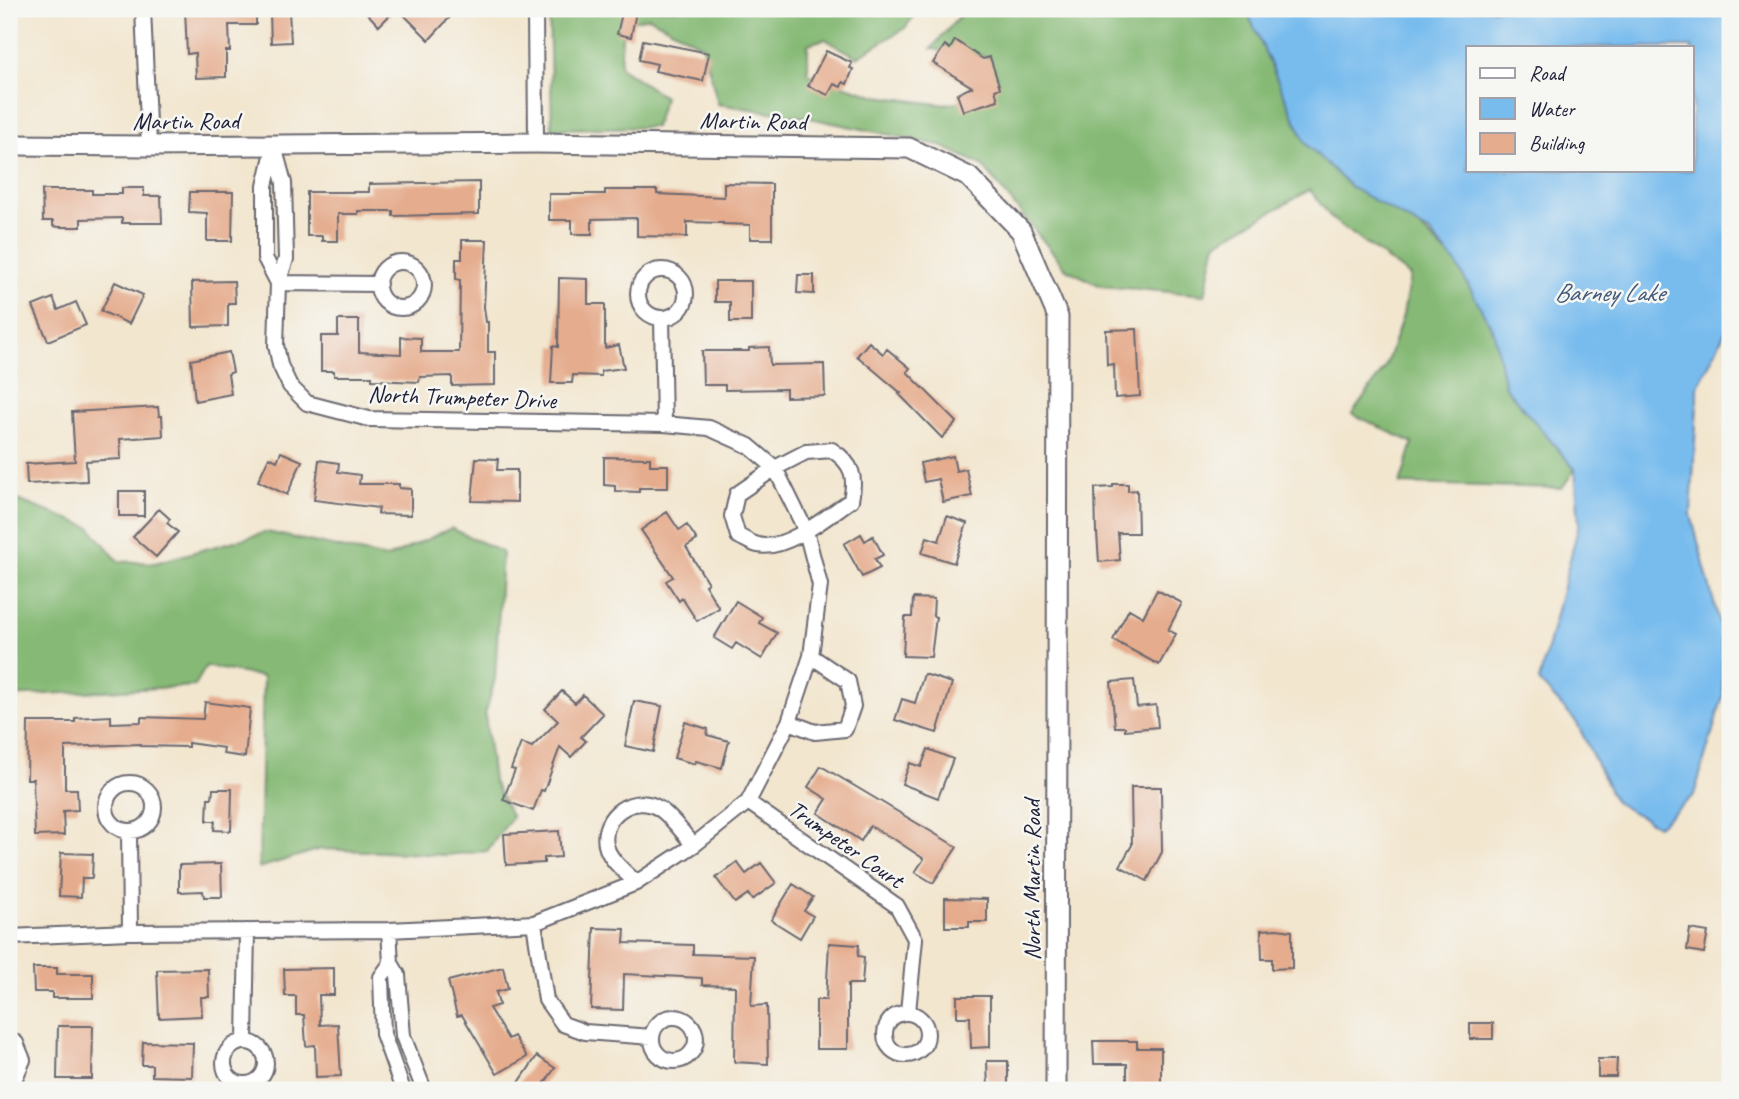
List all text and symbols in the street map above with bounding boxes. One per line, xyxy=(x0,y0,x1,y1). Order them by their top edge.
legend xyxy=(1466,46,1694,172)
text: Road xyxy=(1529,60,1568,86)
text: Water xyxy=(1529,96,1576,122)
street label: Martin Road xyxy=(699,105,810,137)
street label: Martin Road xyxy=(133,106,243,136)
text: Building xyxy=(1529,130,1586,156)
water label: Barney Lake xyxy=(1554,276,1668,309)
street label: North Trumpeter Drive xyxy=(367,379,559,415)
street label: Trumpeter Court xyxy=(783,793,911,896)
street label: North Martin Road xyxy=(1017,796,1047,960)

